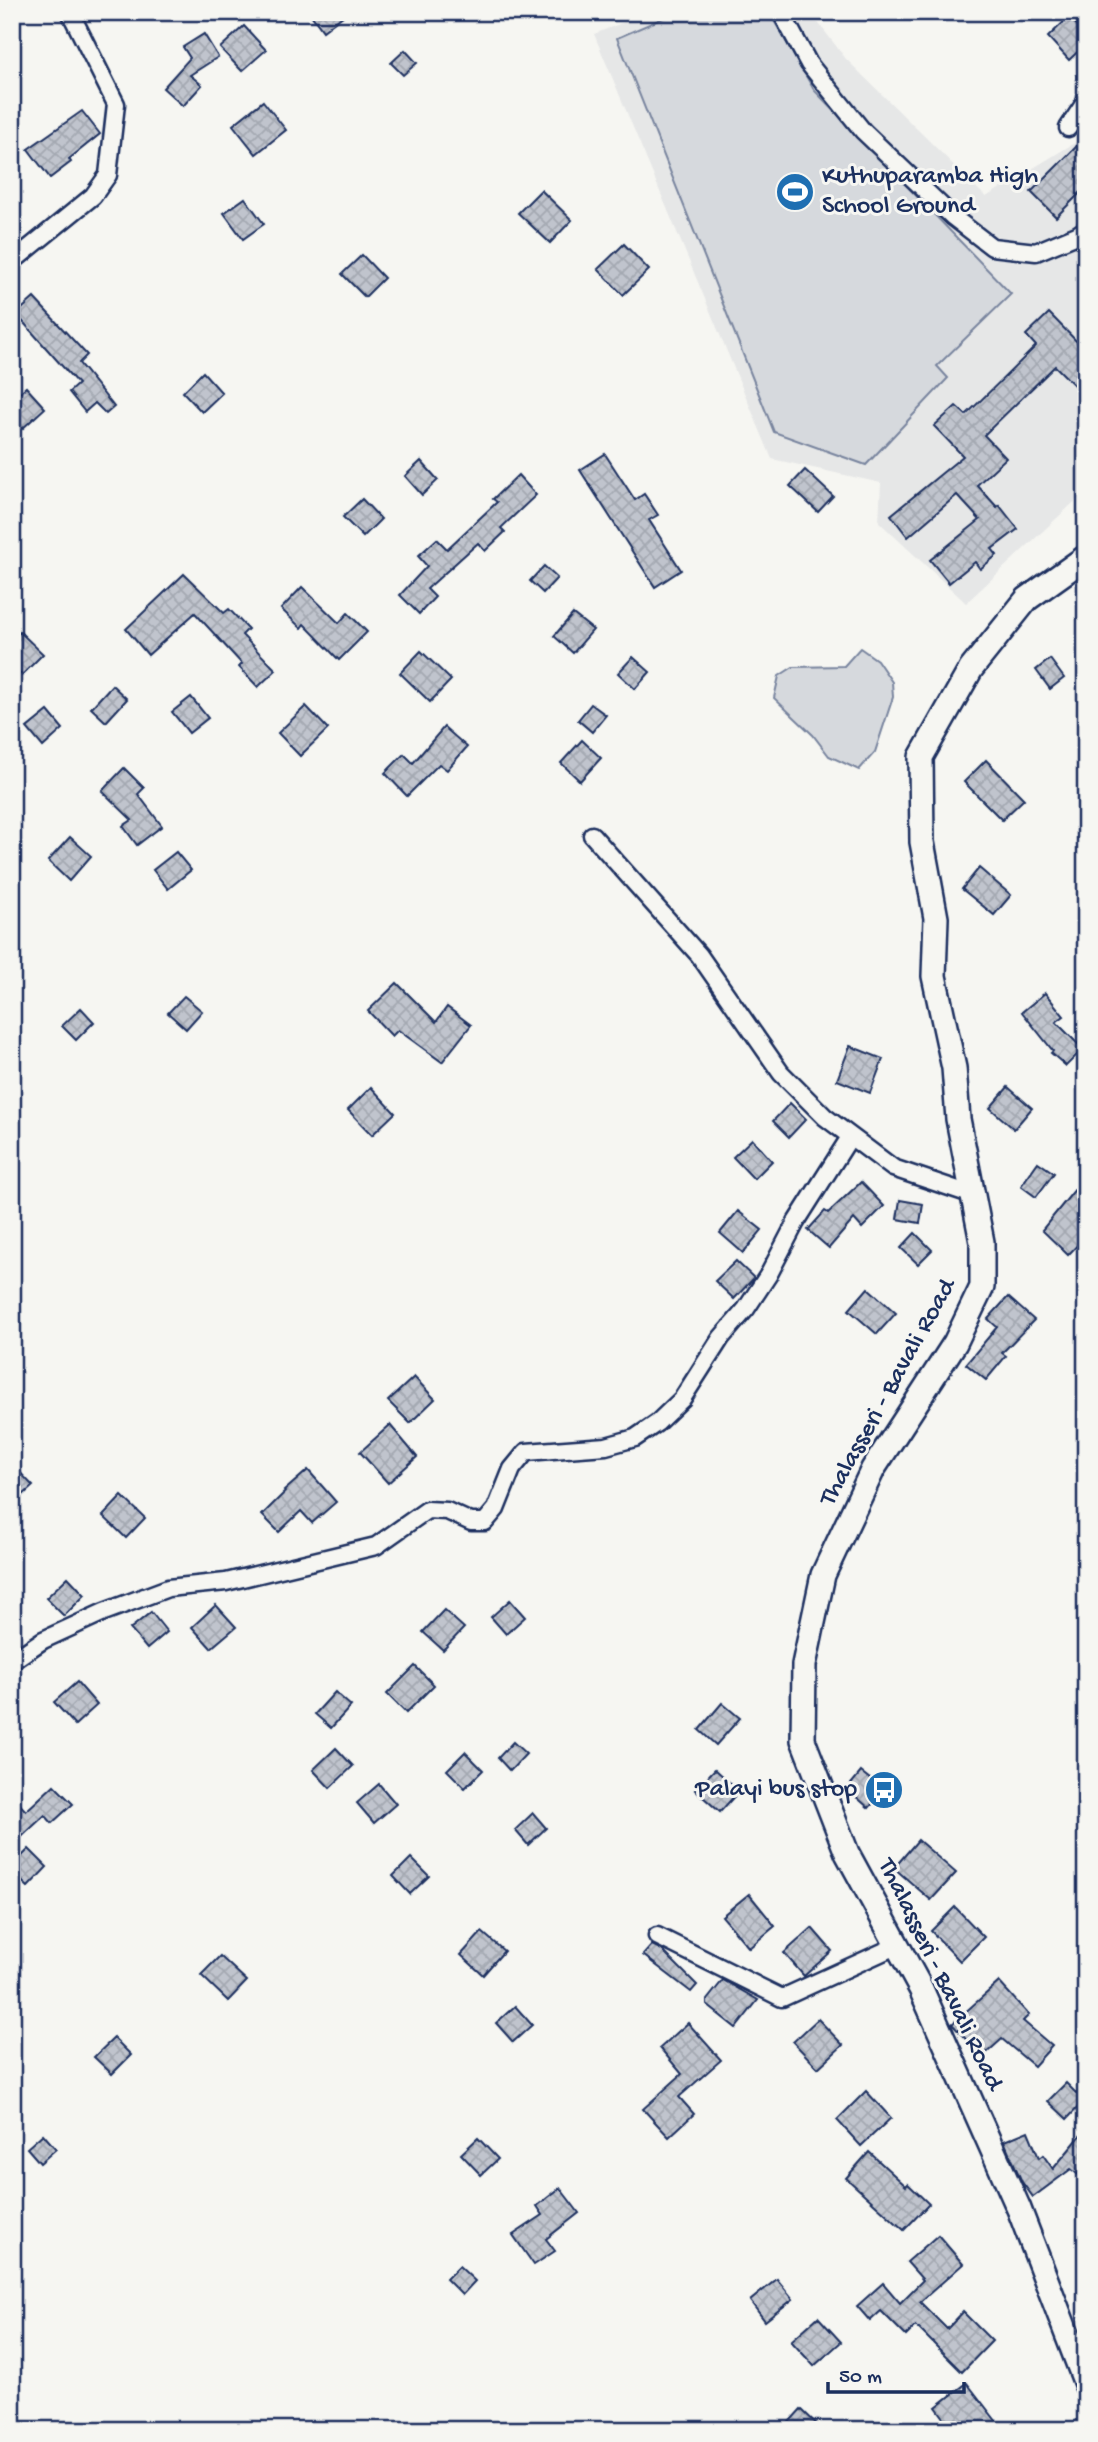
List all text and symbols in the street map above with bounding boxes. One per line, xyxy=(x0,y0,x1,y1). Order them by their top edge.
place label: Kuthuparamba High School Ground xyxy=(822,162,1038,223)
sports icon: Kuthuparamba High School Ground xyxy=(774,171,816,213)
street label: Thalasseri - Bavali Road xyxy=(813,1273,965,1514)
bus stop icon: Palayi bus stop xyxy=(863,1769,905,1811)
place label: Palayi bus stop xyxy=(694,1775,857,1806)
street label: Thalasseri - Bavali Road xyxy=(868,1852,1009,2098)
scale bar xyxy=(828,2351,965,2395)
text: 50 m xyxy=(839,2366,882,2391)

